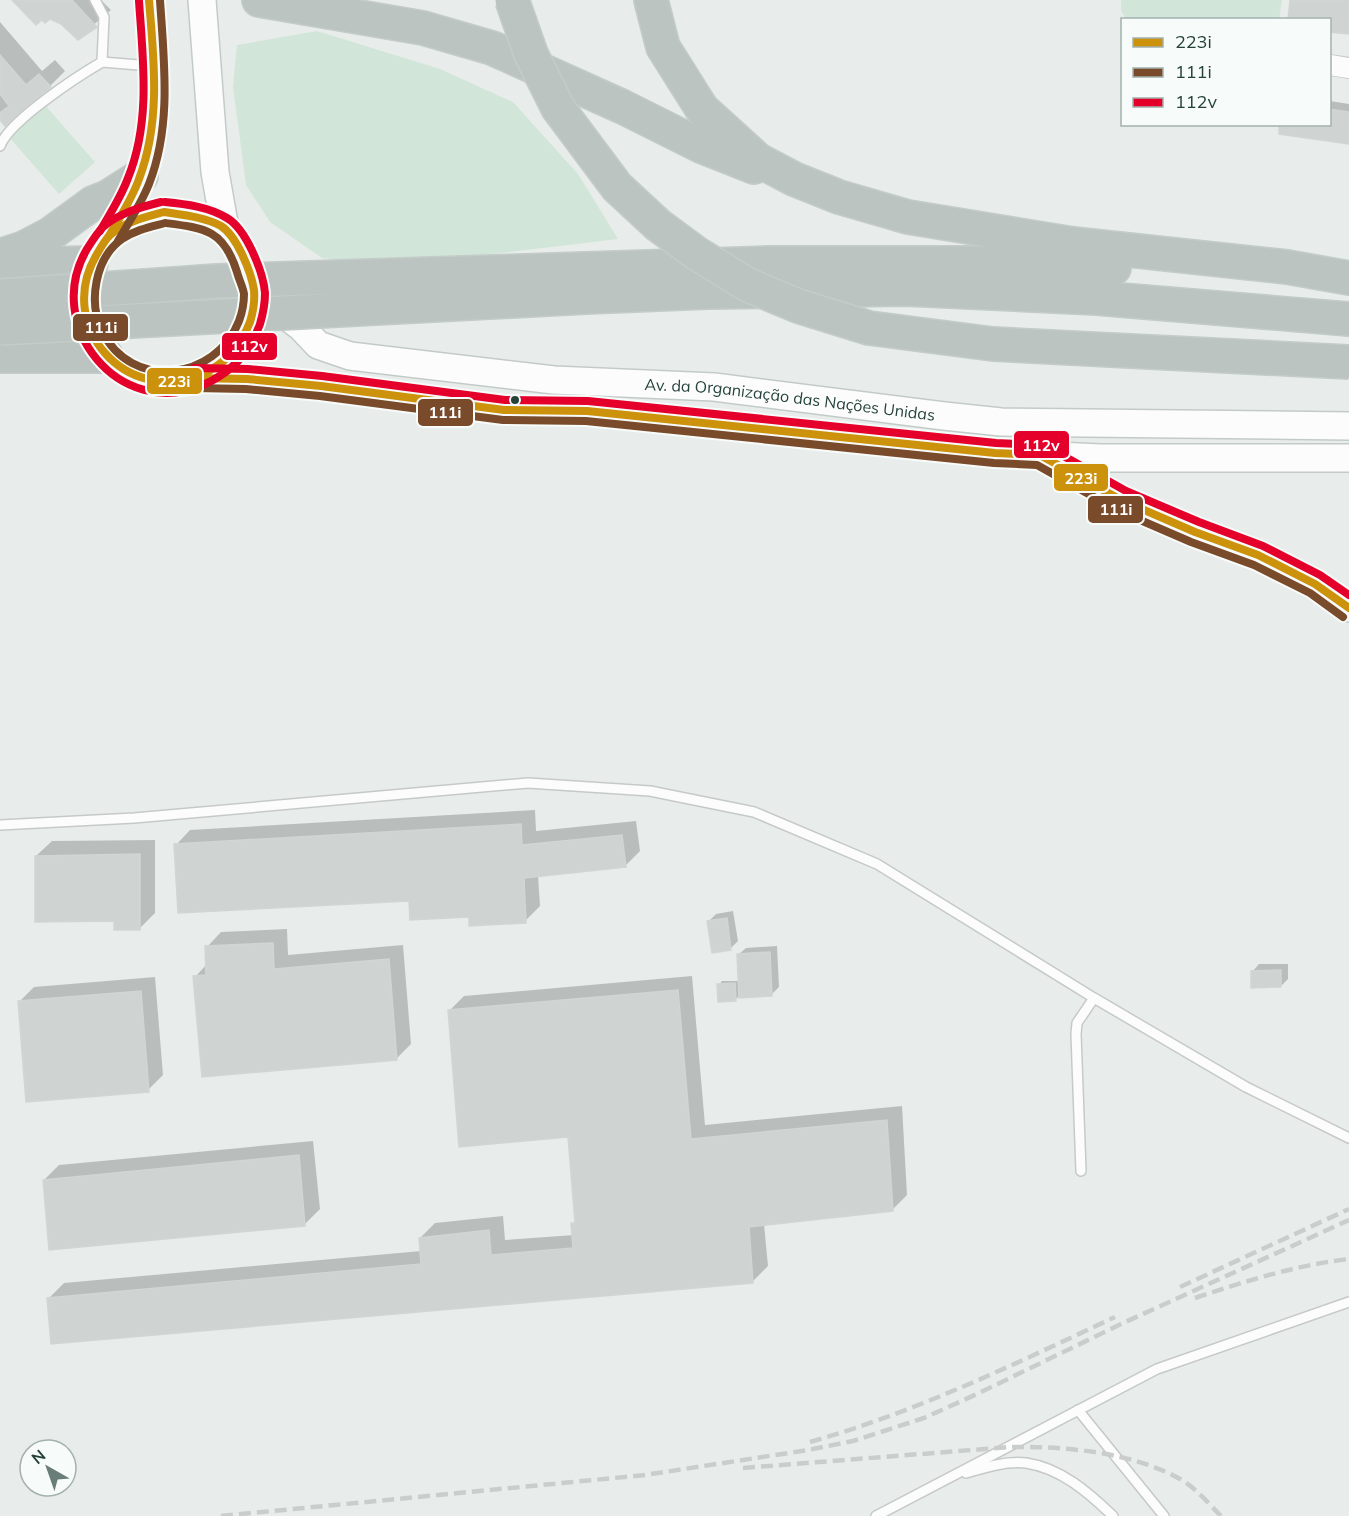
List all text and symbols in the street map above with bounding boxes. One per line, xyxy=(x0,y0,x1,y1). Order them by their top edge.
legend xyxy=(1121,18,1331,126)
text: 223i xyxy=(1175,30,1212,53)
text: 111i xyxy=(1175,60,1212,83)
text: 112v xyxy=(1175,90,1217,113)
line badge: 111i xyxy=(72,313,129,342)
text: 111i xyxy=(85,317,117,337)
line badge: 112v xyxy=(221,332,278,361)
text: 112v xyxy=(230,336,268,356)
line badge: 223i xyxy=(146,367,203,395)
text: 223i xyxy=(158,371,190,391)
street label: Av. da Organização das Nações Unidas xyxy=(644,374,936,425)
unlabelled marker xyxy=(509,394,521,406)
line badge: 111i xyxy=(417,398,474,427)
text: 111i xyxy=(429,402,461,422)
line badge: 112v xyxy=(1013,430,1070,459)
text: 112v xyxy=(1022,435,1060,455)
line badge: 223i xyxy=(1053,463,1109,492)
text: 223i xyxy=(1065,468,1097,488)
line badge: 111i xyxy=(1087,495,1144,524)
text: 111i xyxy=(1100,499,1132,519)
north arrow xyxy=(18,1438,78,1498)
text: N xyxy=(27,1445,49,1468)

